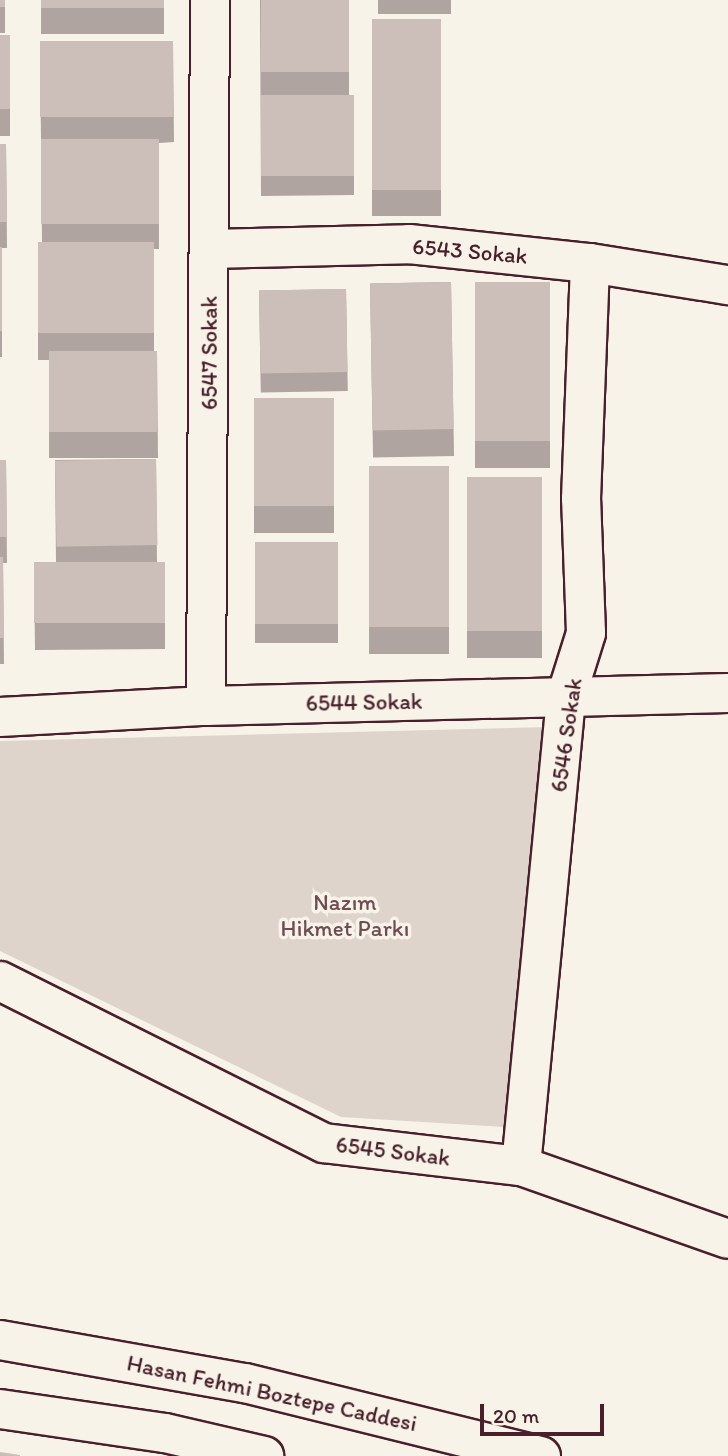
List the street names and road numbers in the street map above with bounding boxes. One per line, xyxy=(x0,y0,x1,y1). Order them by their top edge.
street label: 6543 Sokak xyxy=(411,232,529,270)
street label: 6547 Sokak xyxy=(195,296,223,410)
street label: 6546 Sokak xyxy=(544,676,588,794)
street label: 6544 Sokak xyxy=(305,687,423,717)
street label: 6545 Sokak xyxy=(334,1130,452,1172)
street label: Hasan Fehmi Boztepe Caddesi xyxy=(125,1349,419,1437)

